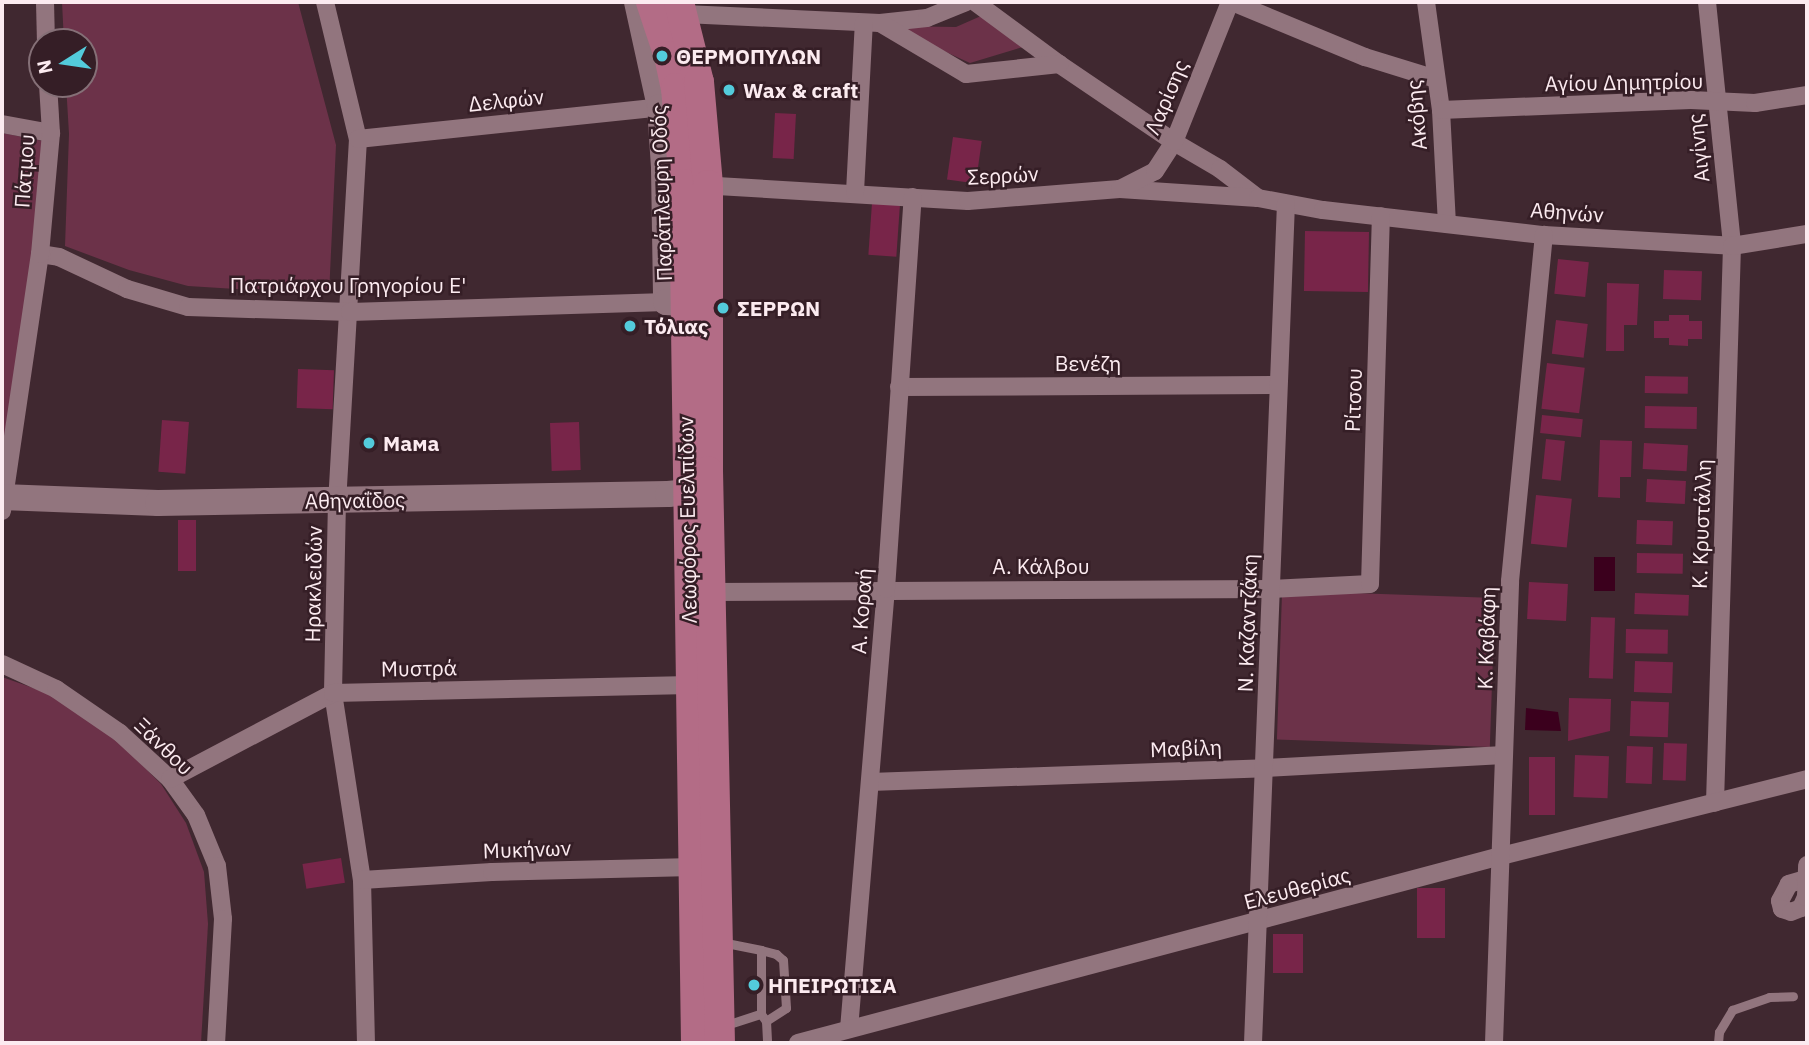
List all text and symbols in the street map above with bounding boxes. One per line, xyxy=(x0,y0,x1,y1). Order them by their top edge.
north arrow xyxy=(28,28,98,98)
place label: ΘΕΡΜΟΠΥΛΩΝ xyxy=(676,43,821,69)
marker: ΘΕΡΜΟΠΥΛΩΝ xyxy=(654,48,670,64)
street label: Λαρίσης xyxy=(1139,56,1193,138)
text: N xyxy=(31,58,58,76)
street label: Αγίου Δημητρίου xyxy=(1544,68,1704,96)
place label: Wax & craft xyxy=(743,77,858,103)
street label: Ακόβης xyxy=(1400,79,1432,151)
marker: Wax & craft xyxy=(721,82,737,98)
street label: Δελφών xyxy=(467,84,545,116)
street label: Παράπλευρη Οδός xyxy=(645,104,677,282)
street label: Αιγίνης xyxy=(1682,112,1714,184)
street label: Πάτμου xyxy=(9,133,39,209)
street label: Σερρών xyxy=(967,161,1039,189)
street label: Αθηνών xyxy=(1529,197,1605,227)
street label: Πατριάρχου Γρηγορίου Ε' xyxy=(230,272,466,298)
place label: ΣΕΡΡΩΝ xyxy=(737,295,820,321)
marker: ΣΕΡΡΩΝ xyxy=(715,300,731,316)
place label: Τόλιας xyxy=(644,313,709,339)
marker: Τόλιας xyxy=(622,318,638,334)
street label: Βενέζη xyxy=(1055,350,1121,376)
street label: Ρίτσου xyxy=(1339,368,1367,432)
street label: Λεωφόρος Ευελπίδων xyxy=(673,416,701,624)
place label: Мама xyxy=(383,430,439,456)
marker: Мама xyxy=(361,435,377,451)
street label: Κ. Κρυστάλλη xyxy=(1686,459,1716,589)
street label: Αθηναΐδος xyxy=(304,487,406,513)
street label: Ηρακλειδών xyxy=(299,526,327,642)
street label: A. Κάλβου xyxy=(992,553,1090,579)
street label: Ν. Καζαντζάκη xyxy=(1232,553,1262,693)
street label: Α. Κοραή xyxy=(845,567,877,655)
street label: Κ. Καβάφη xyxy=(1472,586,1500,690)
street label: Μυστρά xyxy=(381,655,457,681)
street label: Ξάνθου xyxy=(129,712,199,780)
street label: Μαβίλη xyxy=(1150,734,1222,762)
street label: Μυκήνων xyxy=(482,835,572,863)
street label: Ελευθερίας xyxy=(1241,862,1353,914)
place label: ΗΠΕΙΡΩΤΙΣΑ xyxy=(768,972,897,998)
marker: ΗΠΕΙΡΩΤΙΣΑ xyxy=(746,977,762,993)

